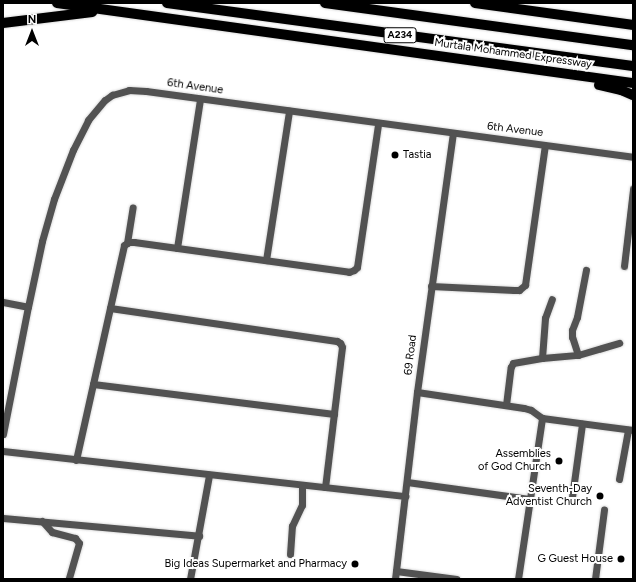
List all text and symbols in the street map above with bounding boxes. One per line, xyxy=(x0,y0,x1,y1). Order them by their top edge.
north arrow xyxy=(12,12,52,52)
text: N xyxy=(28,13,36,26)
road number: A234 xyxy=(383,27,417,43)
street label: Murtala Mohammed Expressway xyxy=(433,36,593,72)
street label: 6th Avenue xyxy=(166,77,224,97)
street label: 6th Avenue xyxy=(486,120,544,140)
place label: Tastia xyxy=(403,148,431,162)
marker: Tastia xyxy=(390,150,400,160)
street label: 69 Road xyxy=(402,334,420,376)
place label: Assemblies of God Church xyxy=(478,448,551,474)
marker: Assemblies of God Church xyxy=(554,456,564,466)
place label: Seventh-Day Adventist Church xyxy=(506,483,592,509)
marker: Seventh-Day Adventist Church xyxy=(595,491,605,501)
place label: G Guest House xyxy=(538,552,613,566)
marker: G Guest House xyxy=(616,554,626,564)
place label: Big Ideas Supermarket and Pharmacy xyxy=(164,557,347,571)
marker: Big Ideas Supermarket and Pharmacy xyxy=(350,559,360,569)

